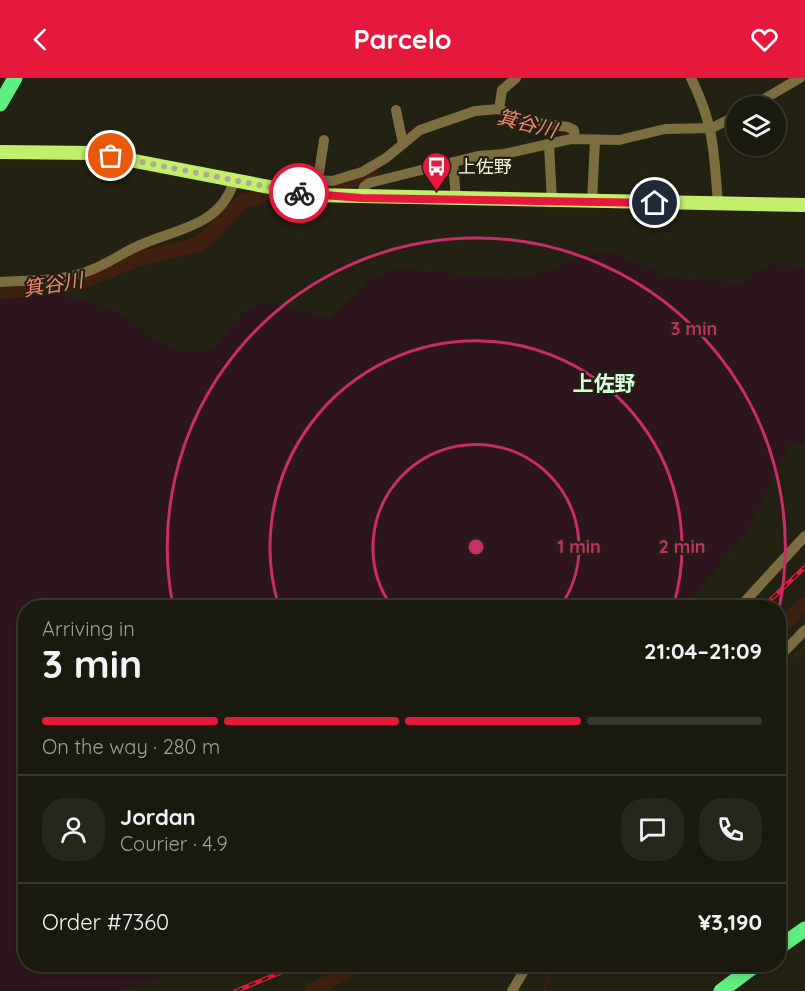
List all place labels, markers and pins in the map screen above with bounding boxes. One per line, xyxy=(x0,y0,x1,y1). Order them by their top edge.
pin xyxy=(85,130,136,181)
bus stop icon: 上佐野 xyxy=(421,150,453,192)
place label: 上佐野 xyxy=(458,155,512,178)
pin xyxy=(629,177,680,228)
centre of rings xyxy=(466,537,486,557)

